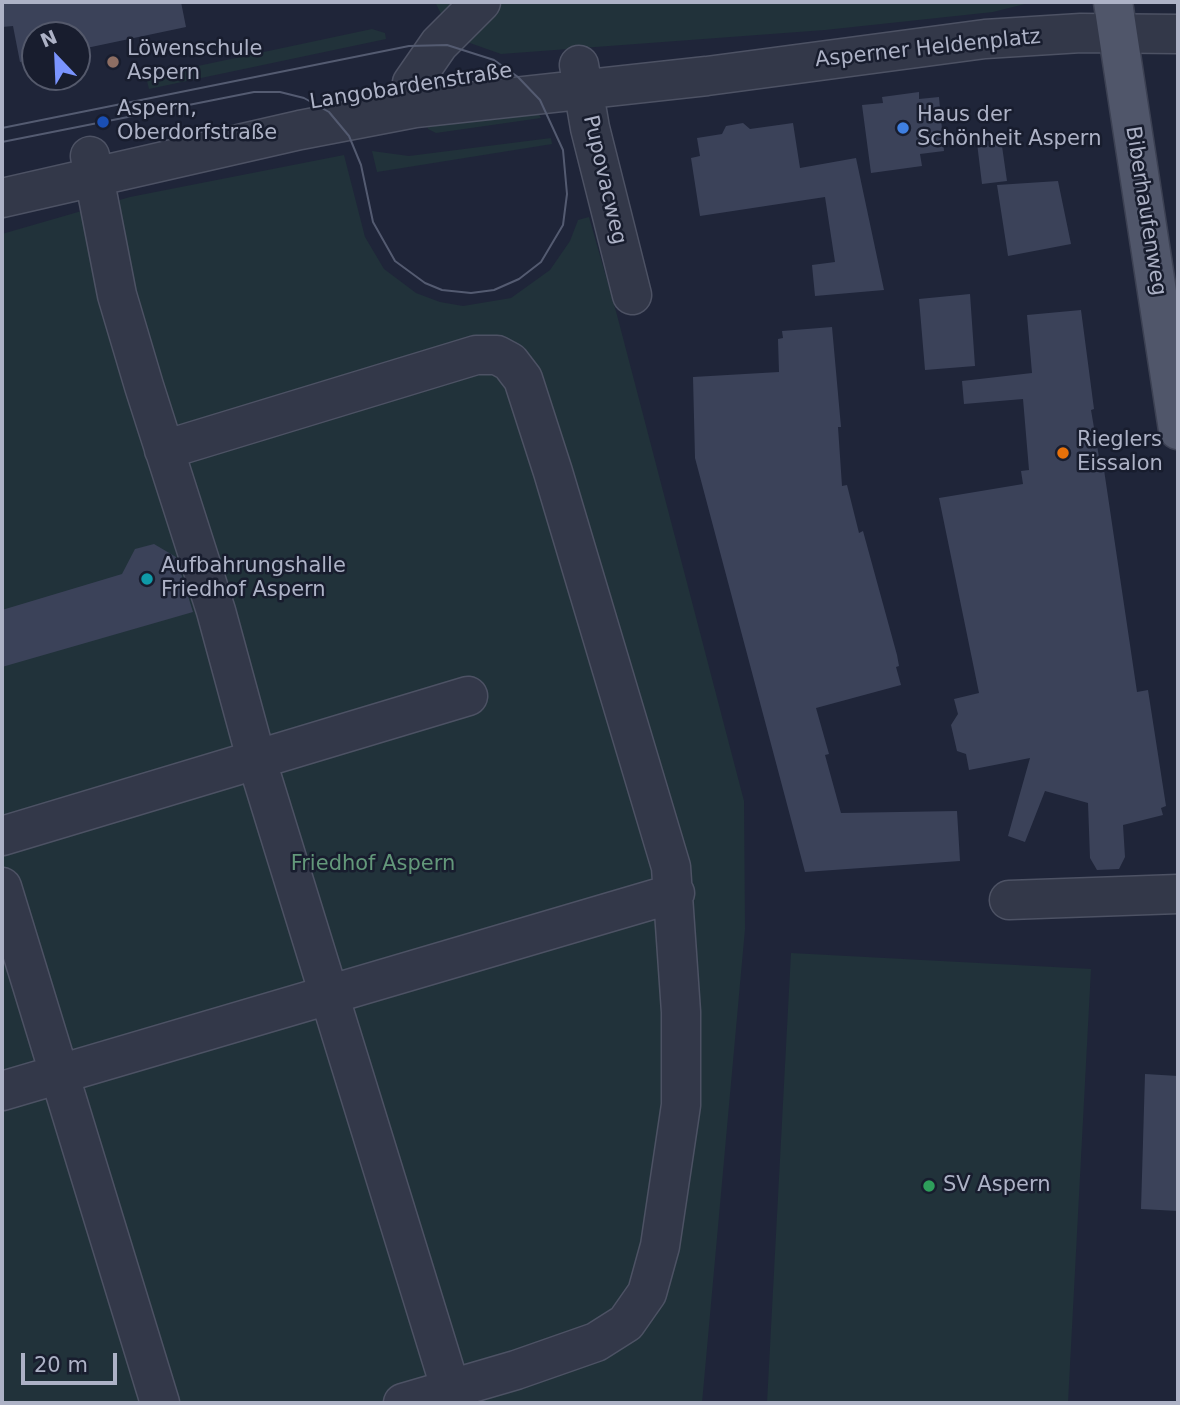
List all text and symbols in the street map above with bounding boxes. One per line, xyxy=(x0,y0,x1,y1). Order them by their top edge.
north arrow xyxy=(21,21,91,91)
text: N xyxy=(37,25,60,52)
street label: Asperner Heldenplatz xyxy=(814,25,1042,73)
place label: Löwenschule Aspern xyxy=(127,37,262,87)
marker: Löwenschule Aspern xyxy=(105,54,121,70)
street label: Langobardenstraße xyxy=(308,59,514,115)
place label: Aspern, Oberdorfstraße xyxy=(117,97,277,147)
place label: Haus der Schönheit Aspern xyxy=(917,103,1101,153)
street label: Pupovacweg xyxy=(577,113,631,247)
marker: Aspern, Oberdorfstraße xyxy=(95,114,111,130)
marker: Haus der Schönheit Aspern xyxy=(895,120,911,136)
street label: Biberhaufenweg xyxy=(1119,124,1171,298)
place label: Rieglers Eissalon xyxy=(1077,428,1163,478)
marker: Rieglers Eissalon xyxy=(1055,445,1071,461)
place label: Aufbahrungshalle Friedhof Aspern xyxy=(161,554,346,604)
marker: Aufbahrungshalle Friedhof Aspern xyxy=(139,571,155,587)
park label: Friedhof Aspern xyxy=(291,852,455,878)
place label: SV Aspern xyxy=(943,1173,1051,1199)
marker: SV Aspern xyxy=(921,1178,937,1194)
scale bar xyxy=(24,1338,121,1382)
text: 20 m xyxy=(34,1353,88,1377)

